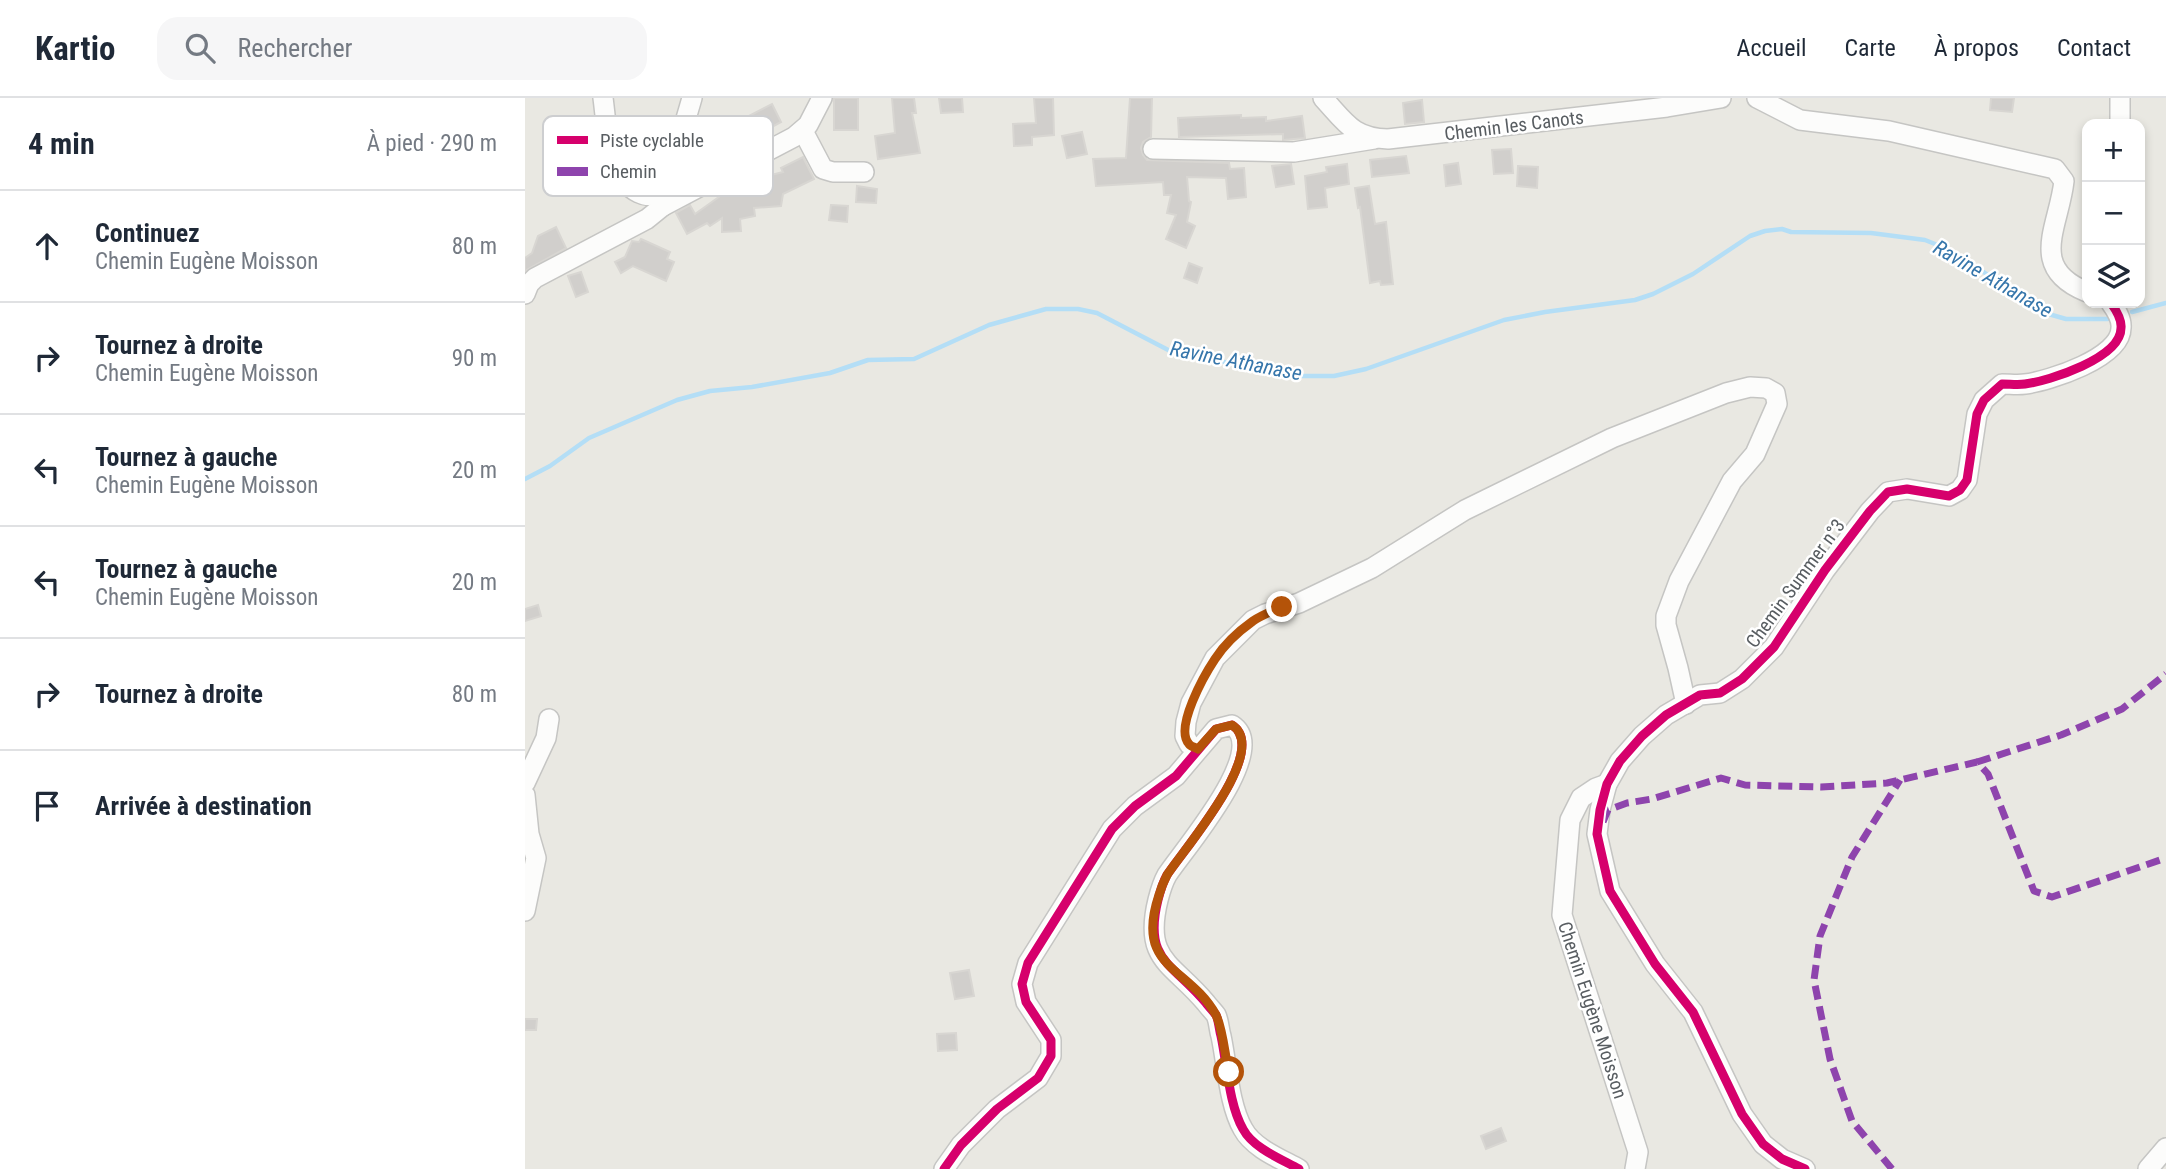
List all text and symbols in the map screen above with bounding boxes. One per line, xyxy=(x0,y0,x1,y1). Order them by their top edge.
search box xyxy=(157,17,647,80)
text: Kartio xyxy=(35,29,115,68)
icon: search xyxy=(181,29,219,67)
text: Rechercher xyxy=(237,33,353,63)
text: Accueil xyxy=(1737,34,1806,62)
text: Carte xyxy=(1844,34,1896,62)
text: À propos xyxy=(1934,34,2019,62)
text: Contact xyxy=(2057,34,2131,62)
street label: Chemin les Canots xyxy=(1443,106,1585,145)
legend xyxy=(543,116,773,196)
map controls xyxy=(2082,119,2145,308)
button: + xyxy=(2082,119,2145,182)
text: 4 min xyxy=(28,126,95,161)
text: Piste cyclable xyxy=(600,129,704,152)
text: À pied · 290 m xyxy=(367,130,497,157)
text: Chemin xyxy=(600,160,657,183)
button: − xyxy=(2082,182,2145,245)
text: Continuez xyxy=(95,218,200,248)
icon: ahead xyxy=(28,227,66,265)
text: 80 m xyxy=(452,233,497,260)
water label: Ravine Athanase xyxy=(1929,235,2057,323)
button: layers xyxy=(2082,245,2145,308)
text: Chemin Eugène Moisson xyxy=(95,248,319,275)
text: Tournez à droite xyxy=(95,330,263,360)
water label: Ravine Athanase xyxy=(1168,336,1304,386)
icon: right xyxy=(28,339,66,377)
text: 90 m xyxy=(452,345,497,372)
text: Chemin Eugène Moisson xyxy=(95,360,319,387)
text: Tournez à gauche xyxy=(95,442,277,472)
icon: left xyxy=(28,451,66,489)
text: 20 m xyxy=(452,457,497,484)
text: Chemin Eugène Moisson xyxy=(95,472,319,499)
street label: Chemin Summer n°3 xyxy=(1741,514,1850,652)
text: Tournez à gauche xyxy=(95,554,277,584)
icon: left xyxy=(28,563,66,601)
text: 20 m xyxy=(452,569,497,596)
text: Chemin Eugène Moisson xyxy=(95,584,319,611)
route end xyxy=(1266,591,1297,622)
icon: right xyxy=(28,675,66,713)
text: Tournez à droite xyxy=(95,679,263,709)
text: 80 m xyxy=(452,681,497,708)
icon: arrive xyxy=(28,787,66,825)
text: Arrivée à destination xyxy=(95,791,312,821)
street label: Chemin Eugène Moisson xyxy=(1553,919,1632,1102)
route start xyxy=(1213,1056,1244,1087)

